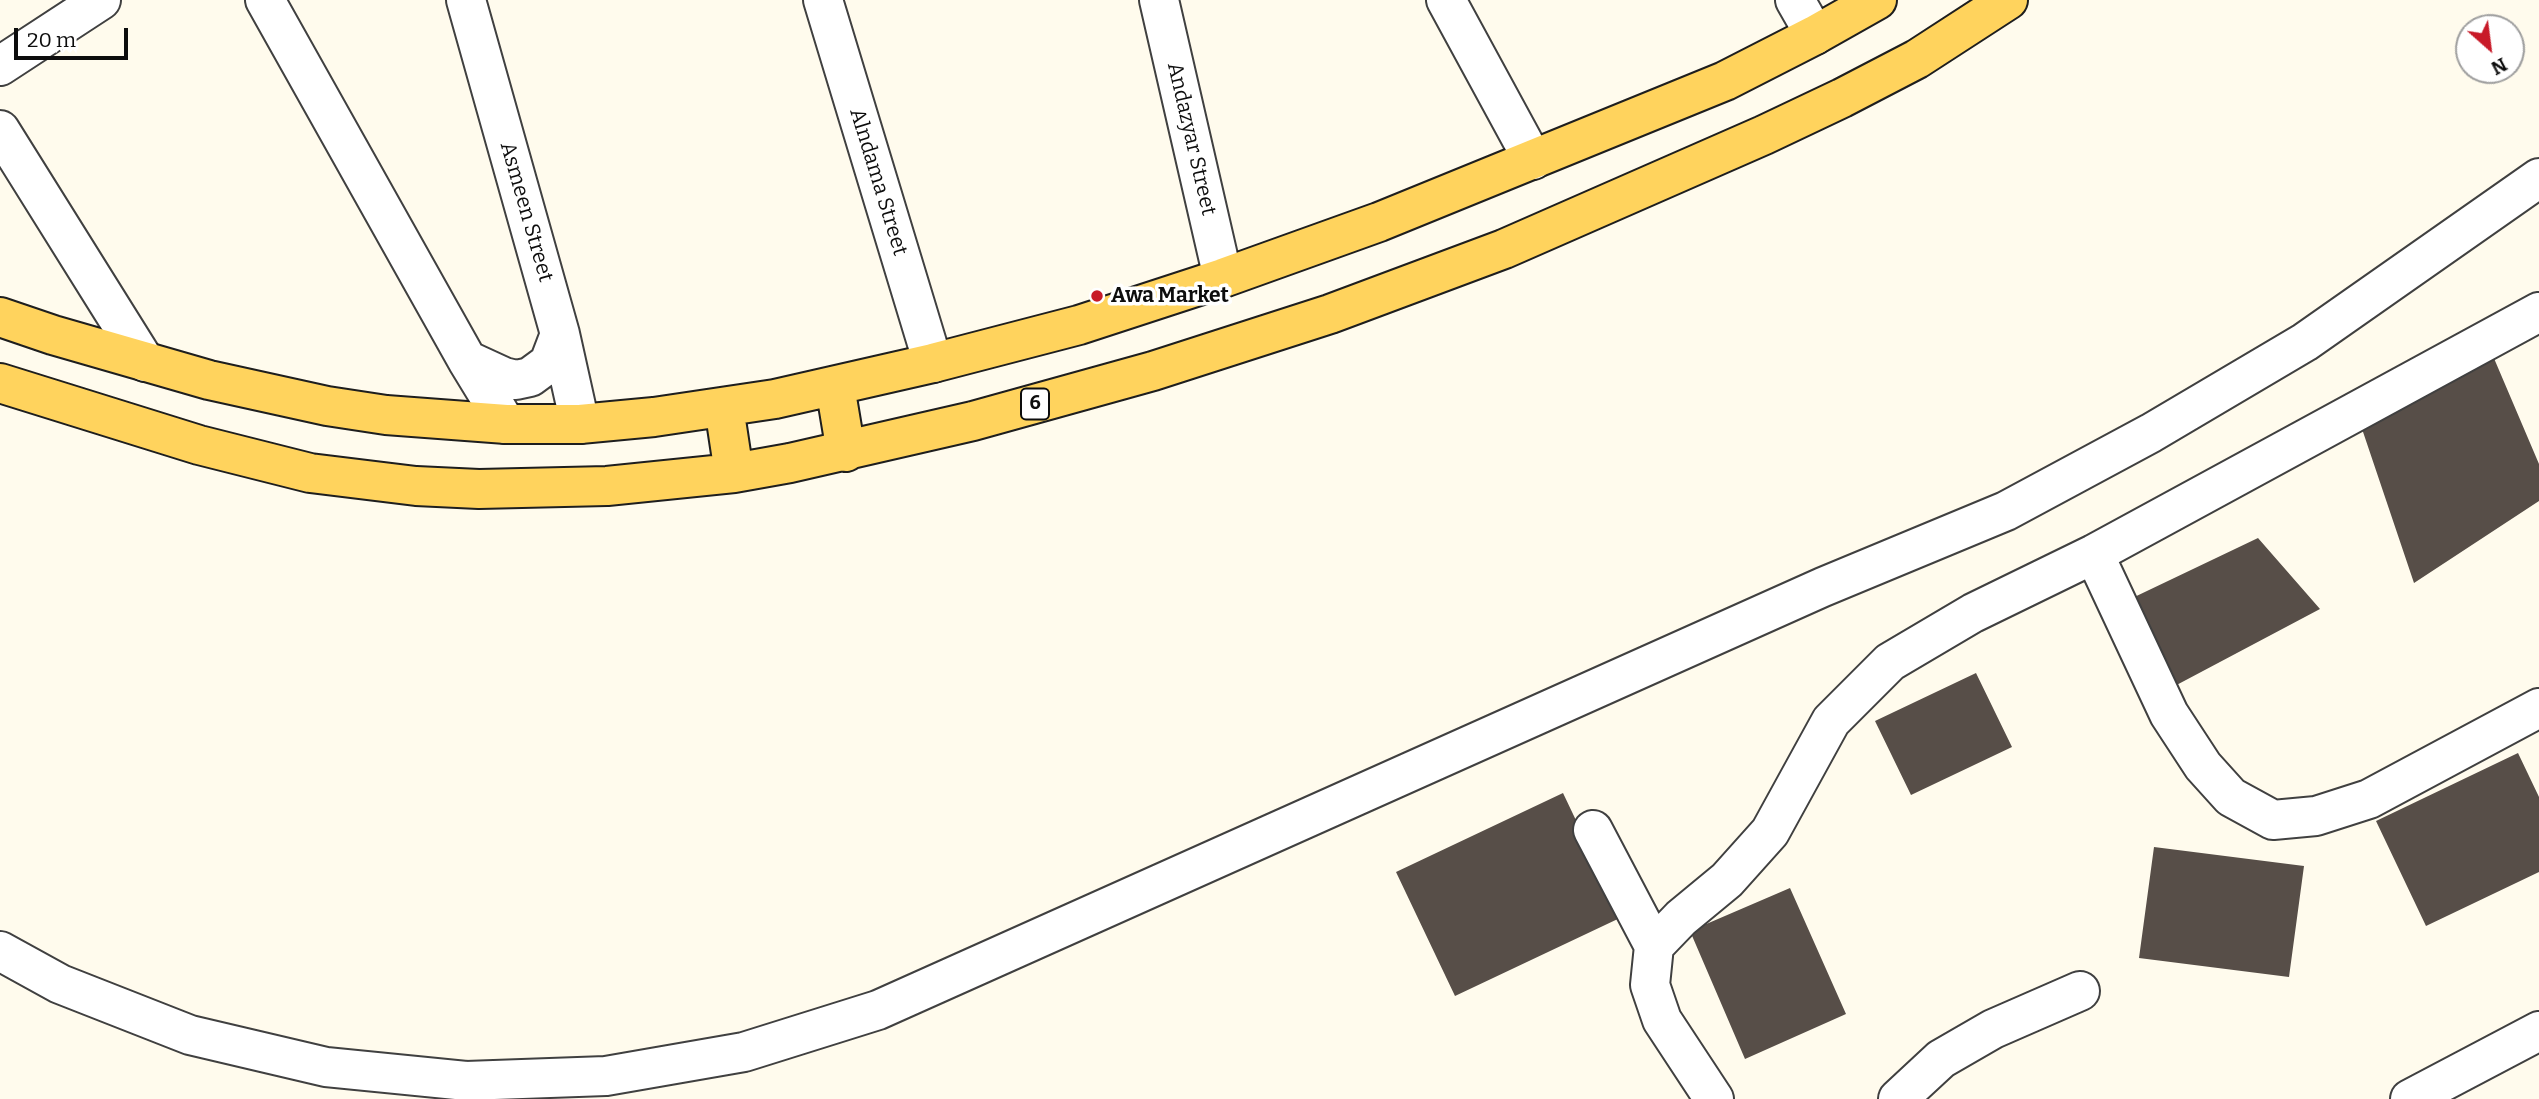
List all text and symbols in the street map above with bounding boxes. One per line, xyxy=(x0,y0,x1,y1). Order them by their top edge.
scale bar xyxy=(18,14,131,58)
north arrow xyxy=(2455,14,2525,84)
text: 20 m xyxy=(27,27,76,53)
text: N xyxy=(2487,53,2511,80)
street label: Andazyar Street xyxy=(1161,60,1221,218)
street label: Alndama Street xyxy=(844,105,912,259)
street label: Asmeen Street xyxy=(494,139,558,285)
place label: Awa Market xyxy=(1111,283,1229,309)
marker: Awa Market xyxy=(1089,288,1105,304)
road number: 6 xyxy=(1021,388,1049,420)

